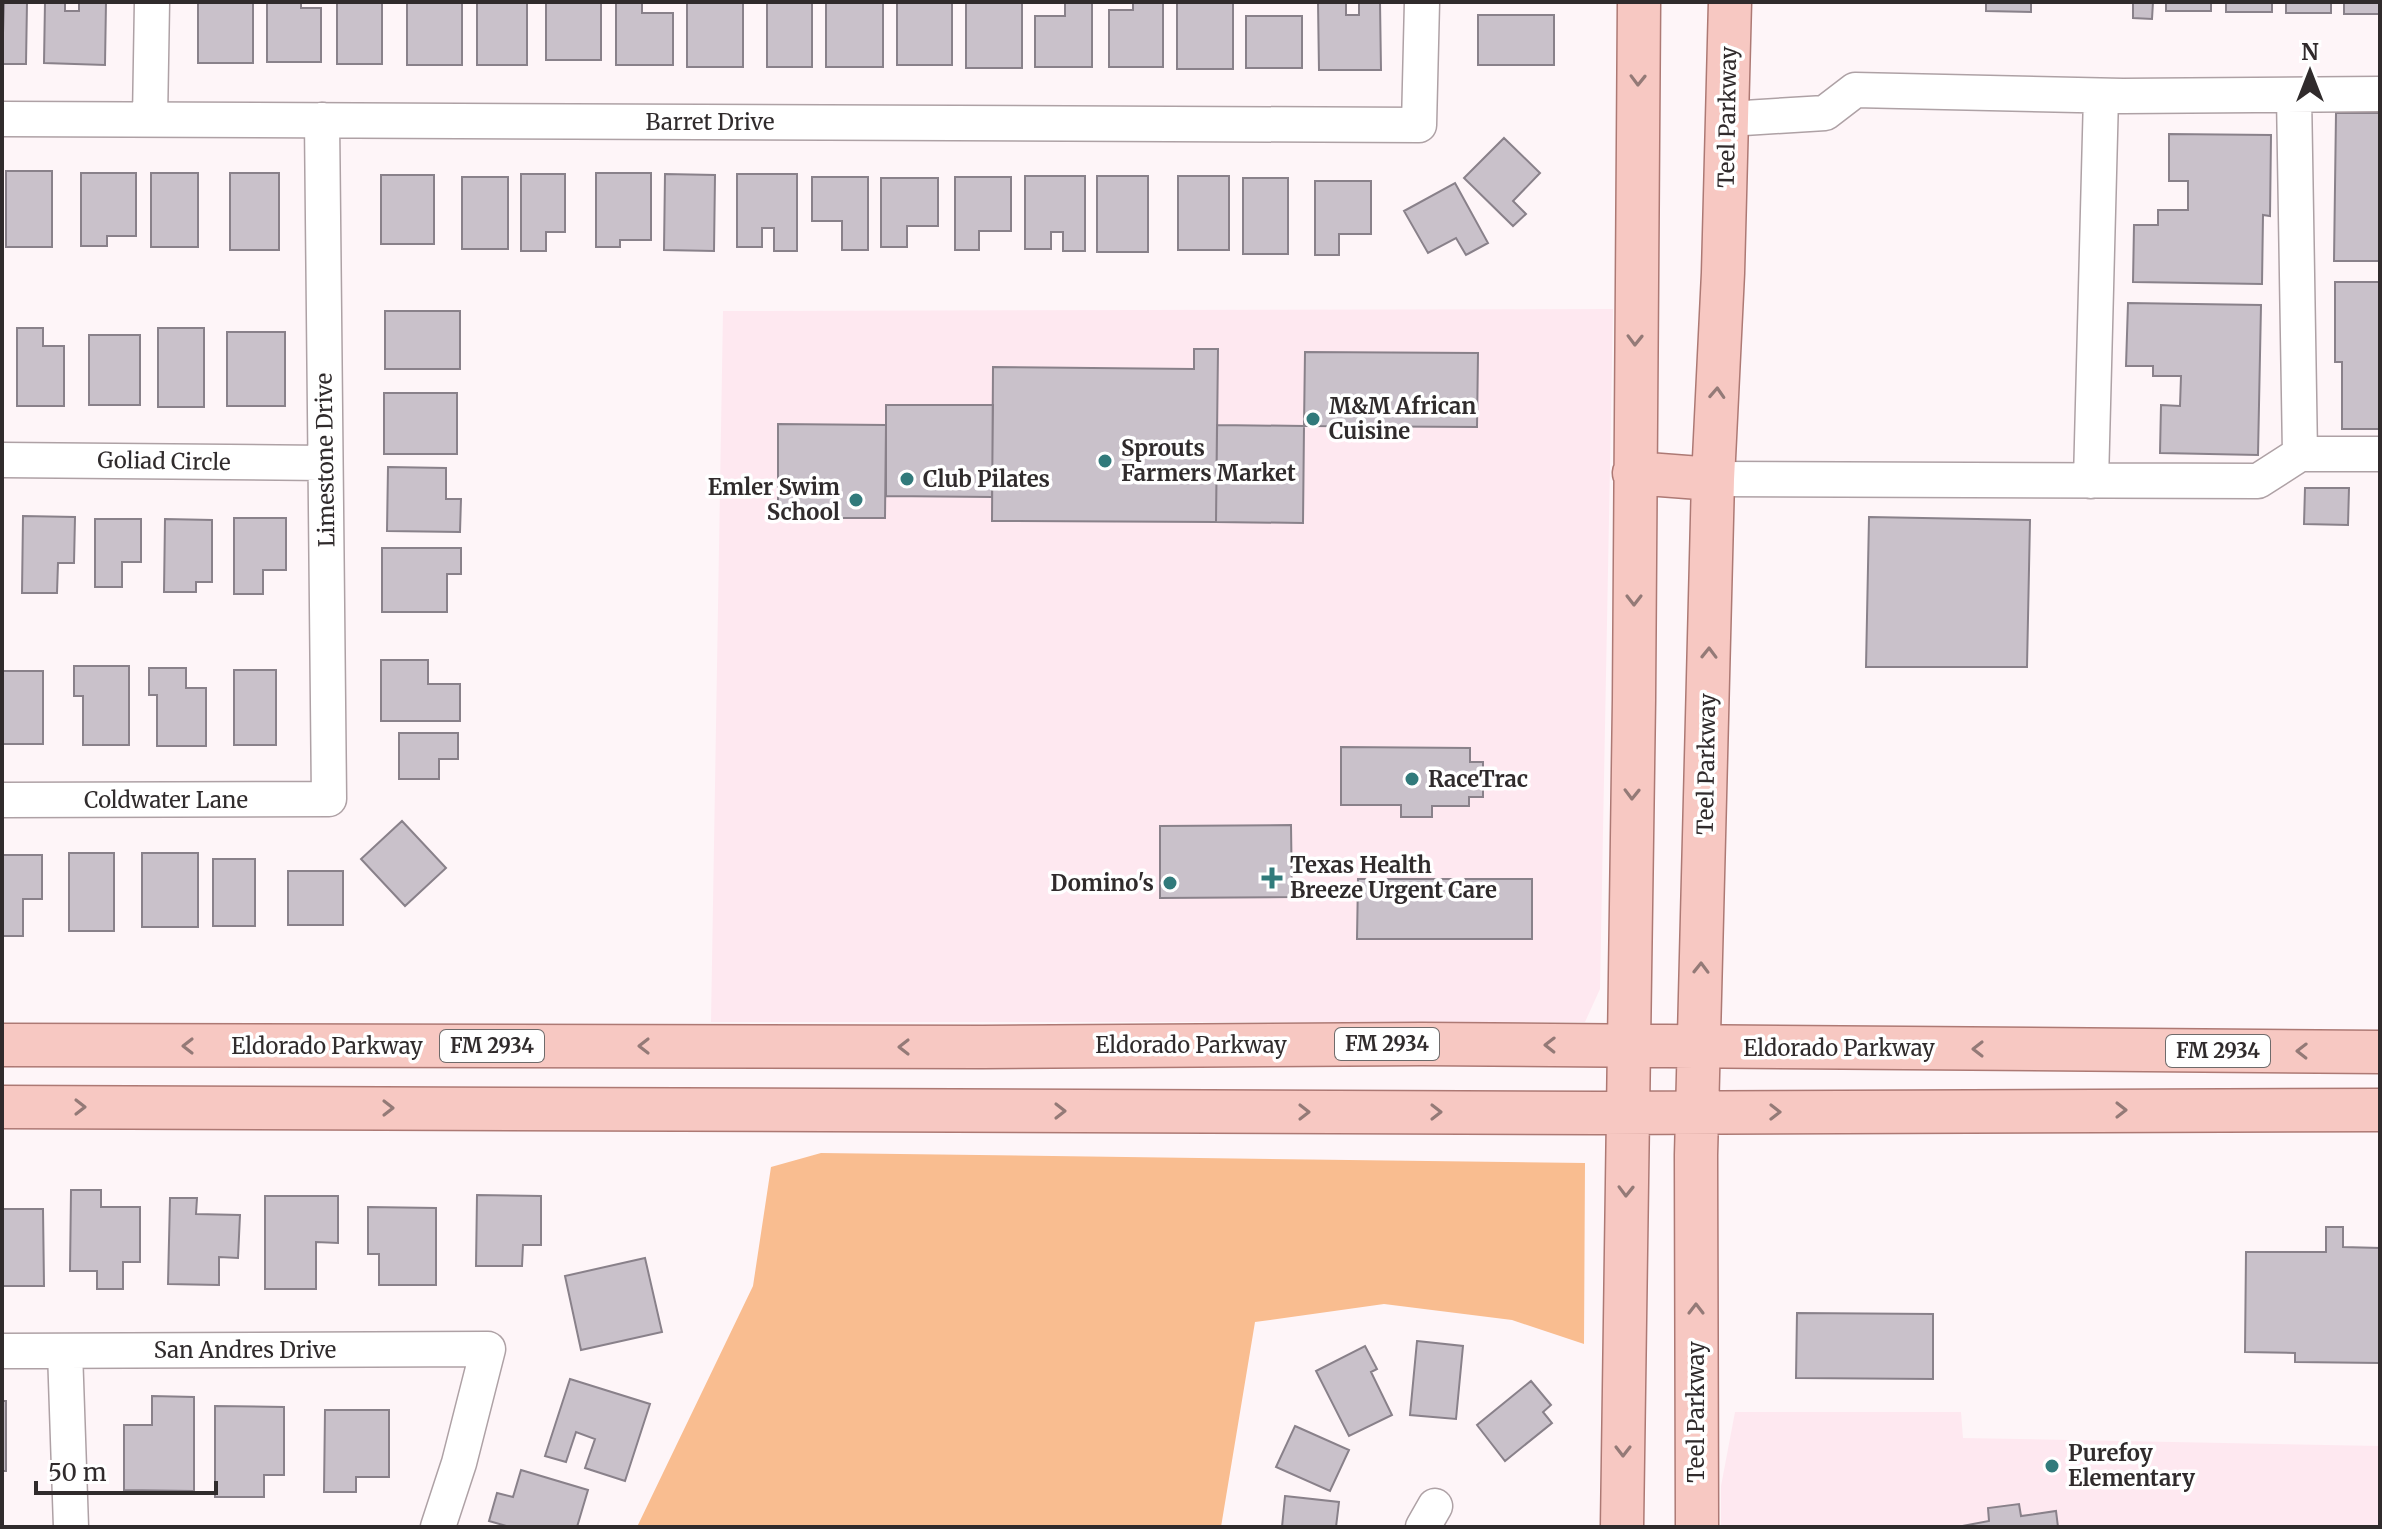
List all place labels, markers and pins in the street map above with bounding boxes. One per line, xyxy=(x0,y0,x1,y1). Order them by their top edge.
place label: M&M African Cuisine xyxy=(1329,392,1476,445)
marker: M&M African Cuisine xyxy=(1304,410,1322,428)
place label: Sprouts Farmers Market xyxy=(1121,434,1296,487)
marker: Sprouts Farmers Market xyxy=(1096,452,1114,470)
place label: Club Pilates xyxy=(923,465,1050,493)
marker: Club Pilates xyxy=(898,470,916,488)
place label: Emler Swim School xyxy=(708,473,840,526)
marker: Emler Swim School xyxy=(847,491,865,509)
place label: RaceTrac xyxy=(1428,765,1528,793)
marker: RaceTrac xyxy=(1403,770,1421,788)
place label: Texas Health Breeze Urgent Care xyxy=(1290,851,1497,904)
marker: Texas Health Breeze Urgent Care xyxy=(1261,867,1283,889)
place label: Domino's xyxy=(1051,869,1154,897)
marker: Domino's xyxy=(1161,874,1179,892)
place label: Purefoy Elementary xyxy=(2068,1439,2196,1492)
marker: Purefoy Elementary xyxy=(2043,1457,2061,1475)

